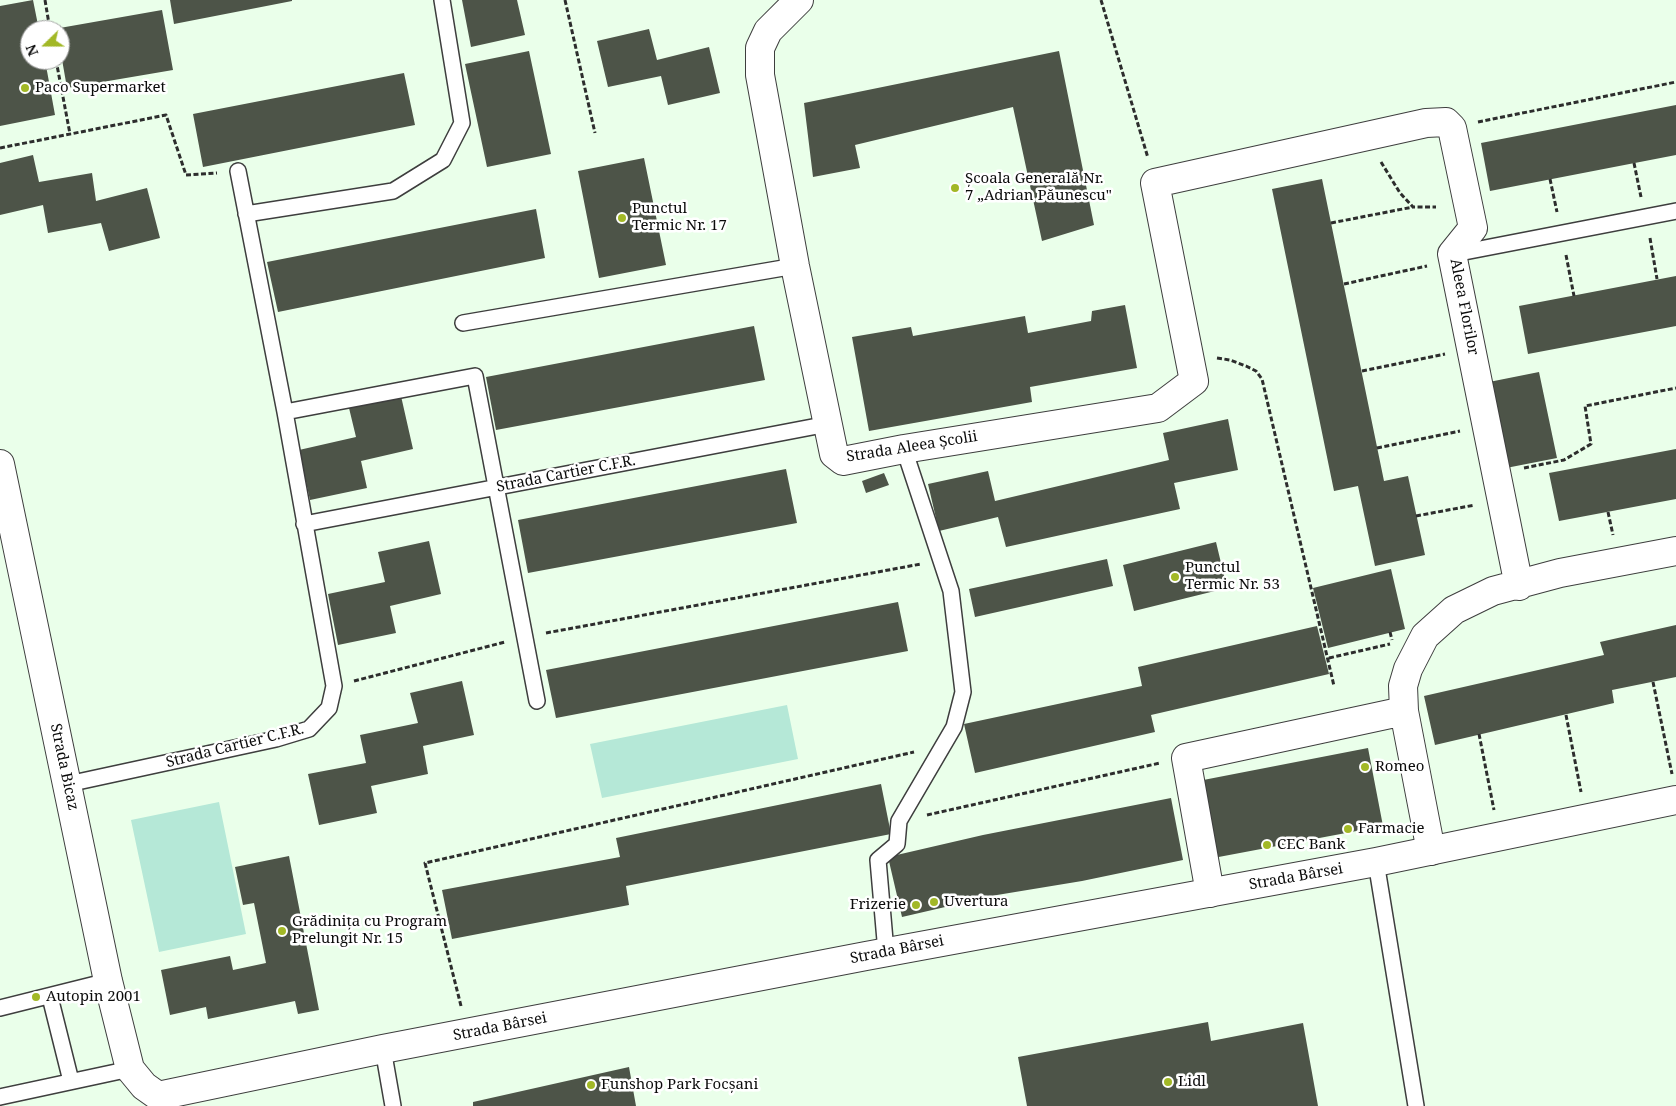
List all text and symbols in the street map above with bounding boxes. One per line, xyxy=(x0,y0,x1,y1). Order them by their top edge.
north arrow xyxy=(20,20,70,70)
text: N xyxy=(21,42,42,59)
place label: Paco Supermarket xyxy=(35,79,166,97)
marker: Paco Supermarket xyxy=(19,82,31,94)
place label: Școala Generală Nr. 7 „Adrian Păunescu" xyxy=(965,170,1112,205)
marker: Școala Generală Nr. 7 „Adrian Păunescu" xyxy=(949,182,961,194)
place label: Punctul Termic Nr. 17 xyxy=(632,200,727,235)
marker: Punctul Termic Nr. 17 xyxy=(616,212,628,224)
street label: Aleea Florilor xyxy=(1446,257,1482,357)
street label: Strada Aleea Școlii xyxy=(845,428,979,466)
street label: Strada Cartier C.F.R. xyxy=(495,452,637,496)
place label: Punctul Termic Nr. 53 xyxy=(1185,559,1280,594)
marker: Punctul Termic Nr. 53 xyxy=(1169,571,1181,583)
street label: Strada Cartier C.F.R. xyxy=(164,720,306,772)
street label: Strada Bicaz xyxy=(46,722,82,812)
place label: Romeo xyxy=(1375,758,1424,776)
marker: Romeo xyxy=(1359,761,1371,773)
place label: Farmacie xyxy=(1358,820,1425,838)
marker: Farmacie xyxy=(1342,823,1354,835)
place label: CEC Bank xyxy=(1277,836,1345,854)
marker: CEC Bank xyxy=(1261,839,1273,851)
street label: Strada Bârsei xyxy=(1248,860,1344,894)
place label: Uvertura xyxy=(944,893,1009,911)
place label: Frizerie xyxy=(850,896,906,914)
marker: Uvertura xyxy=(928,896,940,908)
marker: Frizerie xyxy=(910,899,922,911)
place label: Grădinița cu Program Prelungit Nr. 15 xyxy=(292,913,447,948)
marker: Grădinița cu Program Prelungit Nr. 15 xyxy=(276,925,288,937)
street label: Strada Bârsei xyxy=(849,932,945,968)
place label: Autopin 2001 xyxy=(46,988,141,1006)
marker: Autopin 2001 xyxy=(30,991,42,1003)
street label: Strada Bârsei xyxy=(452,1009,548,1045)
place label: Lidl xyxy=(1178,1073,1206,1091)
place label: Funshop Park Focșani xyxy=(601,1076,758,1094)
marker: Lidl xyxy=(1162,1076,1174,1088)
marker: Funshop Park Focșani xyxy=(585,1079,597,1091)

